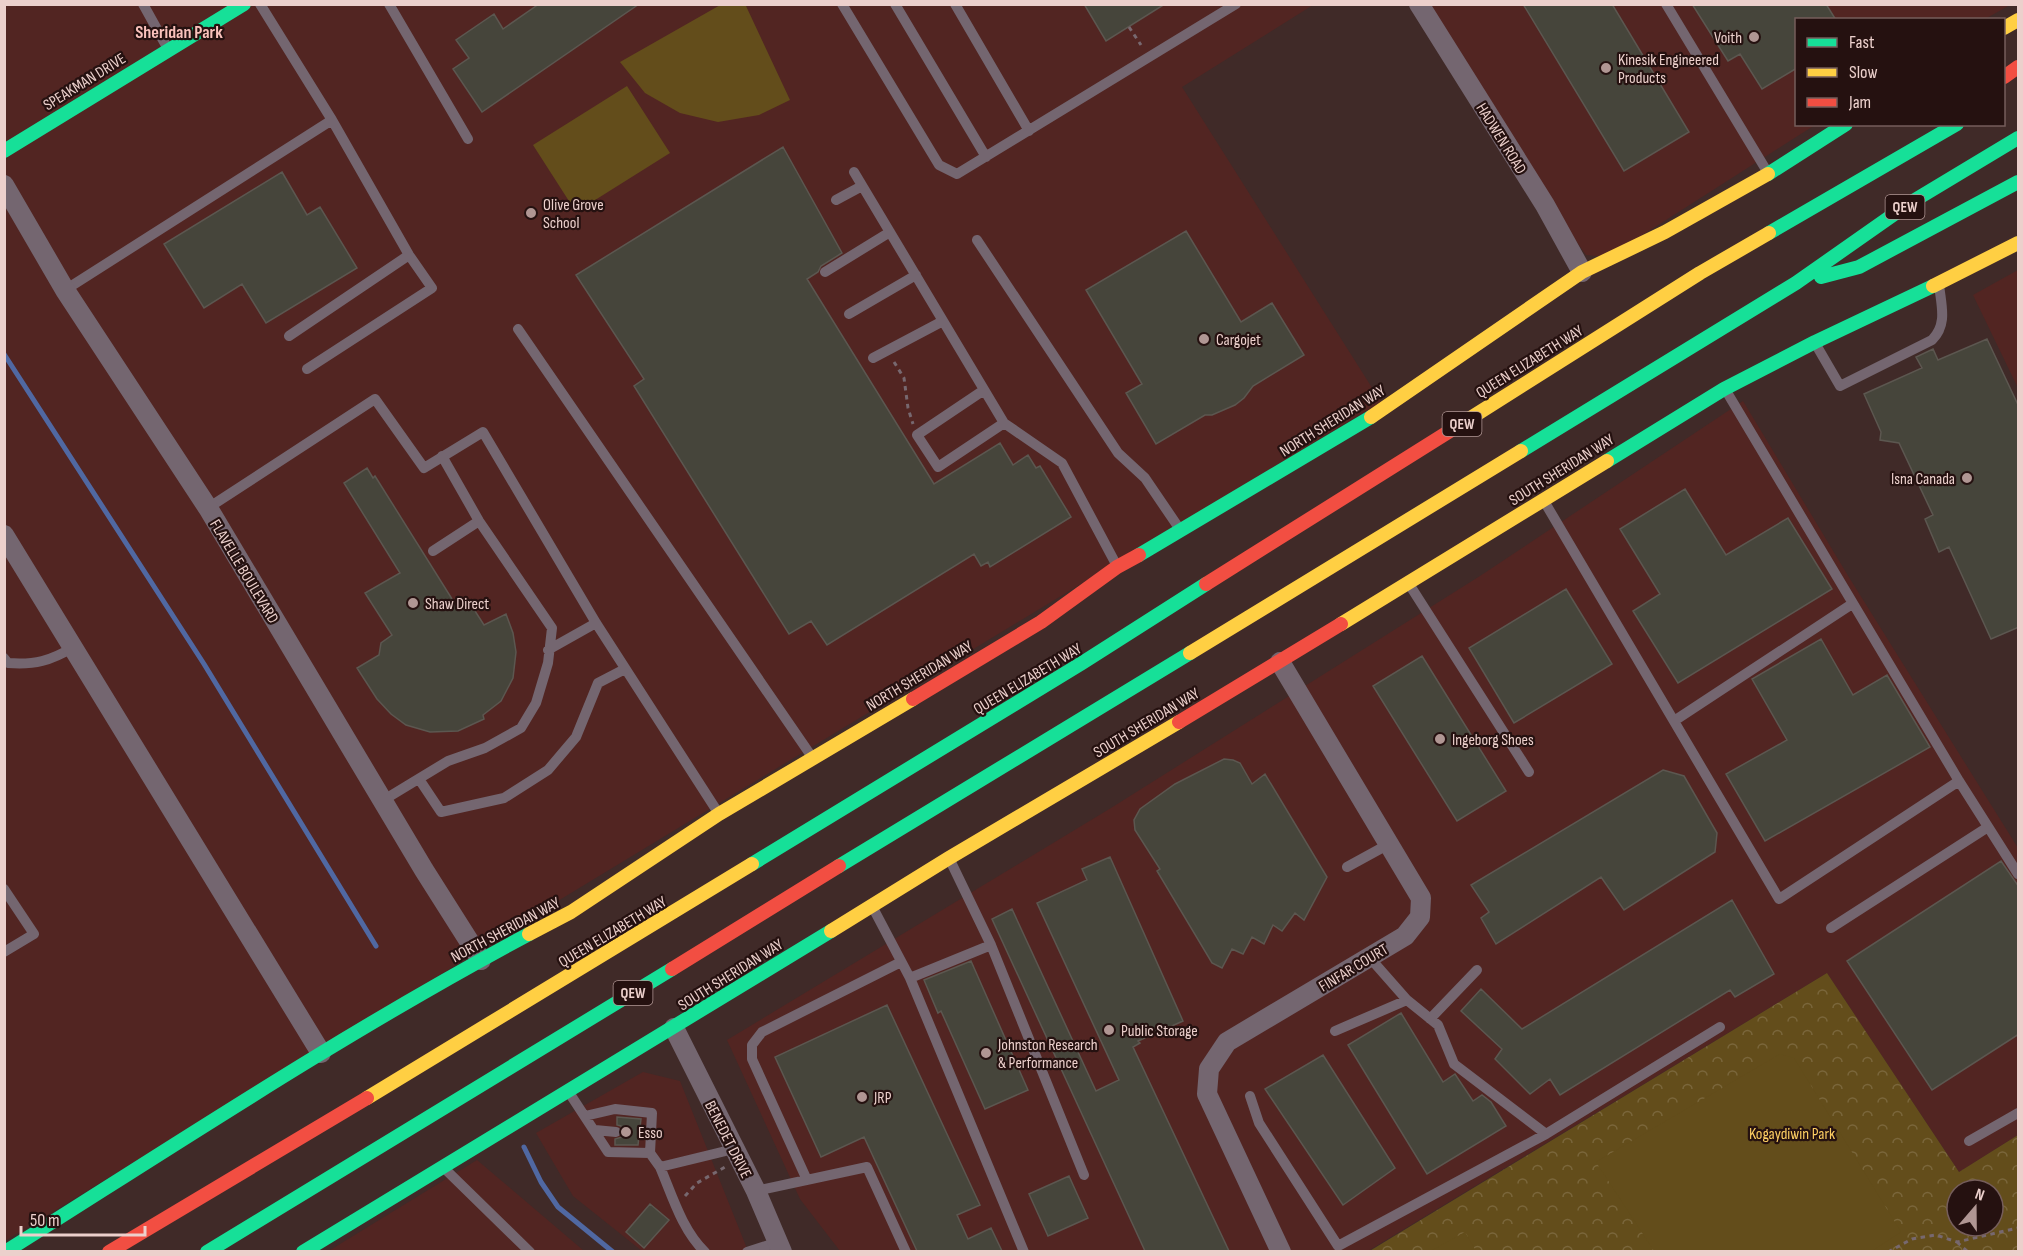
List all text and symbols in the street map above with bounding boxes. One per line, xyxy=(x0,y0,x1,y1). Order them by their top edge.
legend xyxy=(1795,18,2005,126)
district label: Sheridan Park xyxy=(135,22,223,43)
place label: Voith xyxy=(1714,29,1742,48)
marker: Voith xyxy=(1747,30,1761,44)
text: Fast xyxy=(1849,32,1875,53)
street label: SPEAKMAN DRIVE xyxy=(40,49,129,115)
place label: Kinesik Engineered Products xyxy=(1618,51,1719,88)
marker: Kinesik Engineered Products xyxy=(1599,61,1613,75)
text: Slow xyxy=(1849,62,1878,83)
text: Jam xyxy=(1848,92,1871,113)
street label: HADWEN ROAD xyxy=(1471,100,1530,178)
road number: QEW xyxy=(1886,195,1924,219)
place label: Olive Grove School xyxy=(543,196,604,233)
marker: Olive Grove School xyxy=(524,206,538,220)
street label: QUEEN ELIZABETH WAY xyxy=(1473,322,1587,403)
place label: Cargojet xyxy=(1216,331,1261,350)
marker: Cargojet xyxy=(1197,332,1211,346)
street label: NORTH SHERIDAN WAY xyxy=(1277,381,1389,461)
road number: QEW xyxy=(1442,412,1482,436)
street label: SOUTH SHERIDAN WAY xyxy=(1506,430,1618,510)
place label: Isna Canada xyxy=(1891,470,1955,489)
marker: Isna Canada xyxy=(1960,471,1974,485)
street label: FLAVELLE BOULEVARD xyxy=(205,516,282,627)
place label: Shaw Direct xyxy=(425,595,489,614)
marker: Shaw Direct xyxy=(406,596,420,610)
street label: NORTH SHERIDAN WAY xyxy=(863,637,977,716)
street label: QUEEN ELIZABETH WAY xyxy=(970,639,1086,719)
street label: SOUTH SHERIDAN WAY xyxy=(1090,684,1203,762)
place label: Ingeborg Shoes xyxy=(1452,731,1534,750)
marker: Ingeborg Shoes xyxy=(1433,732,1447,746)
street label: QUEEN ELIZABETH WAY xyxy=(555,892,671,972)
street label: NORTH SHERIDAN WAY xyxy=(448,893,564,967)
street label: SOUTH SHERIDAN WAY xyxy=(675,935,787,1015)
street label: FINFAR COURT xyxy=(1316,940,1392,996)
road number: QEW xyxy=(614,981,652,1005)
place label: Public Storage xyxy=(1121,1022,1198,1041)
marker: Public Storage xyxy=(1102,1023,1116,1037)
place label: Johnston Research & Performance xyxy=(997,1036,1098,1073)
marker: Johnston Research & Performance xyxy=(979,1046,993,1060)
place label: JRP xyxy=(873,1089,892,1108)
marker: JRP xyxy=(855,1090,869,1104)
street label: BENEDET DRIVE xyxy=(700,1098,755,1182)
place label: Esso xyxy=(638,1124,663,1143)
marker: Esso xyxy=(619,1125,633,1139)
park label: Kogaydiwin Park xyxy=(1749,1125,1835,1144)
north arrow xyxy=(1945,1178,2005,1238)
text: N xyxy=(1972,1185,1987,1206)
scale bar xyxy=(21,1199,146,1237)
text: 50 m xyxy=(30,1210,60,1231)

